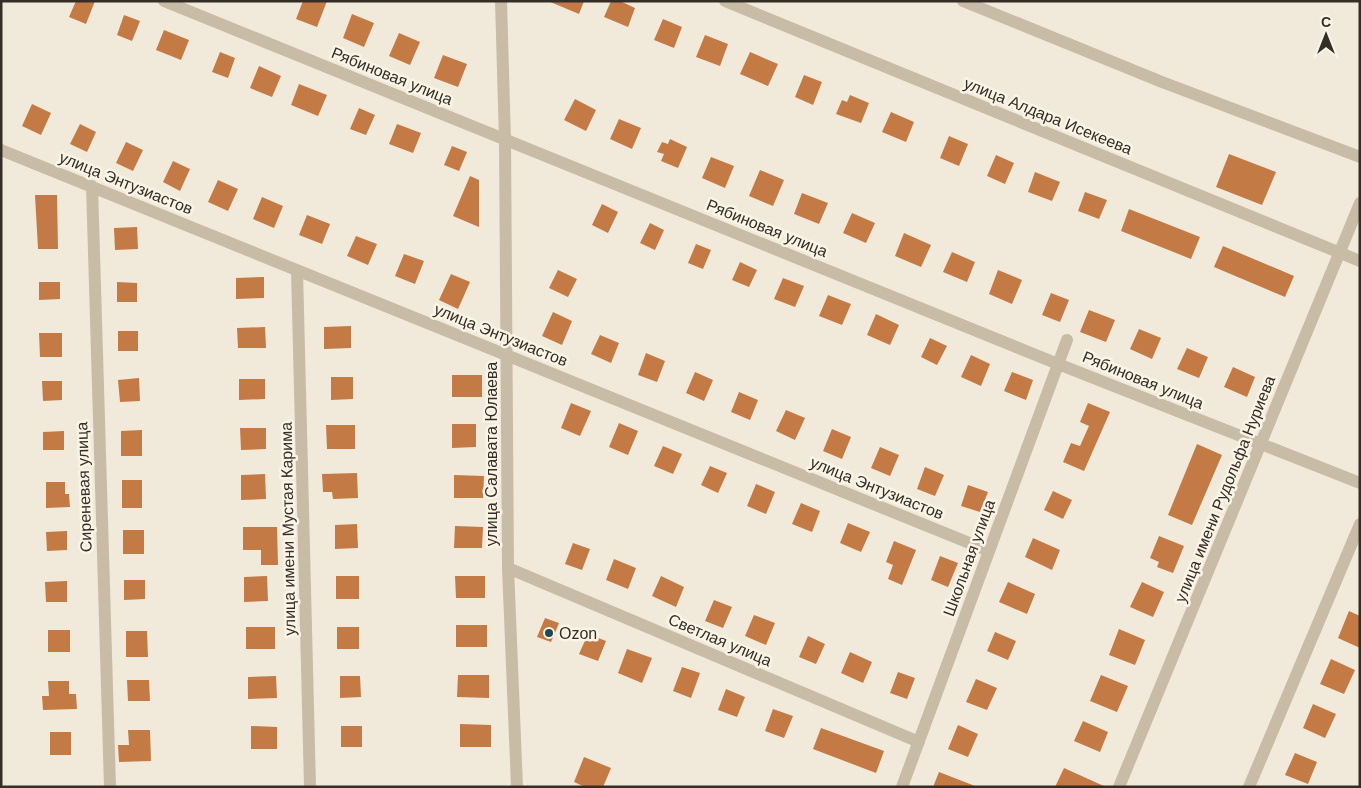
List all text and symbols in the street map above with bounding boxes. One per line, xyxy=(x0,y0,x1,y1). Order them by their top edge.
north arrow xyxy=(1301,10,1351,60)
text: С xyxy=(1321,14,1331,30)
street label: Рябиновая улица xyxy=(329,44,455,108)
street label: улица Алдара Исекеева xyxy=(962,74,1134,158)
street label: улица Энтузиастов xyxy=(57,149,195,217)
street label: Рябиновая улица xyxy=(704,196,830,260)
street label: улица Энтузиастов xyxy=(432,301,570,369)
street label: Рябиновая улица xyxy=(1080,348,1206,412)
street label: улица Салавата Юлаева xyxy=(483,362,500,546)
street label: улица имени Рудольфа Нуриева xyxy=(1172,373,1278,605)
street label: Сиреневая улица xyxy=(73,421,95,552)
street label: улица имени Мустая Карима xyxy=(278,422,298,636)
street label: улица Энтузиастов xyxy=(808,454,946,522)
street label: Школьная улица xyxy=(940,497,998,619)
street label: Светлая улица xyxy=(666,611,774,669)
place label: Ozon xyxy=(559,625,597,642)
marker: Ozon xyxy=(543,627,555,639)

